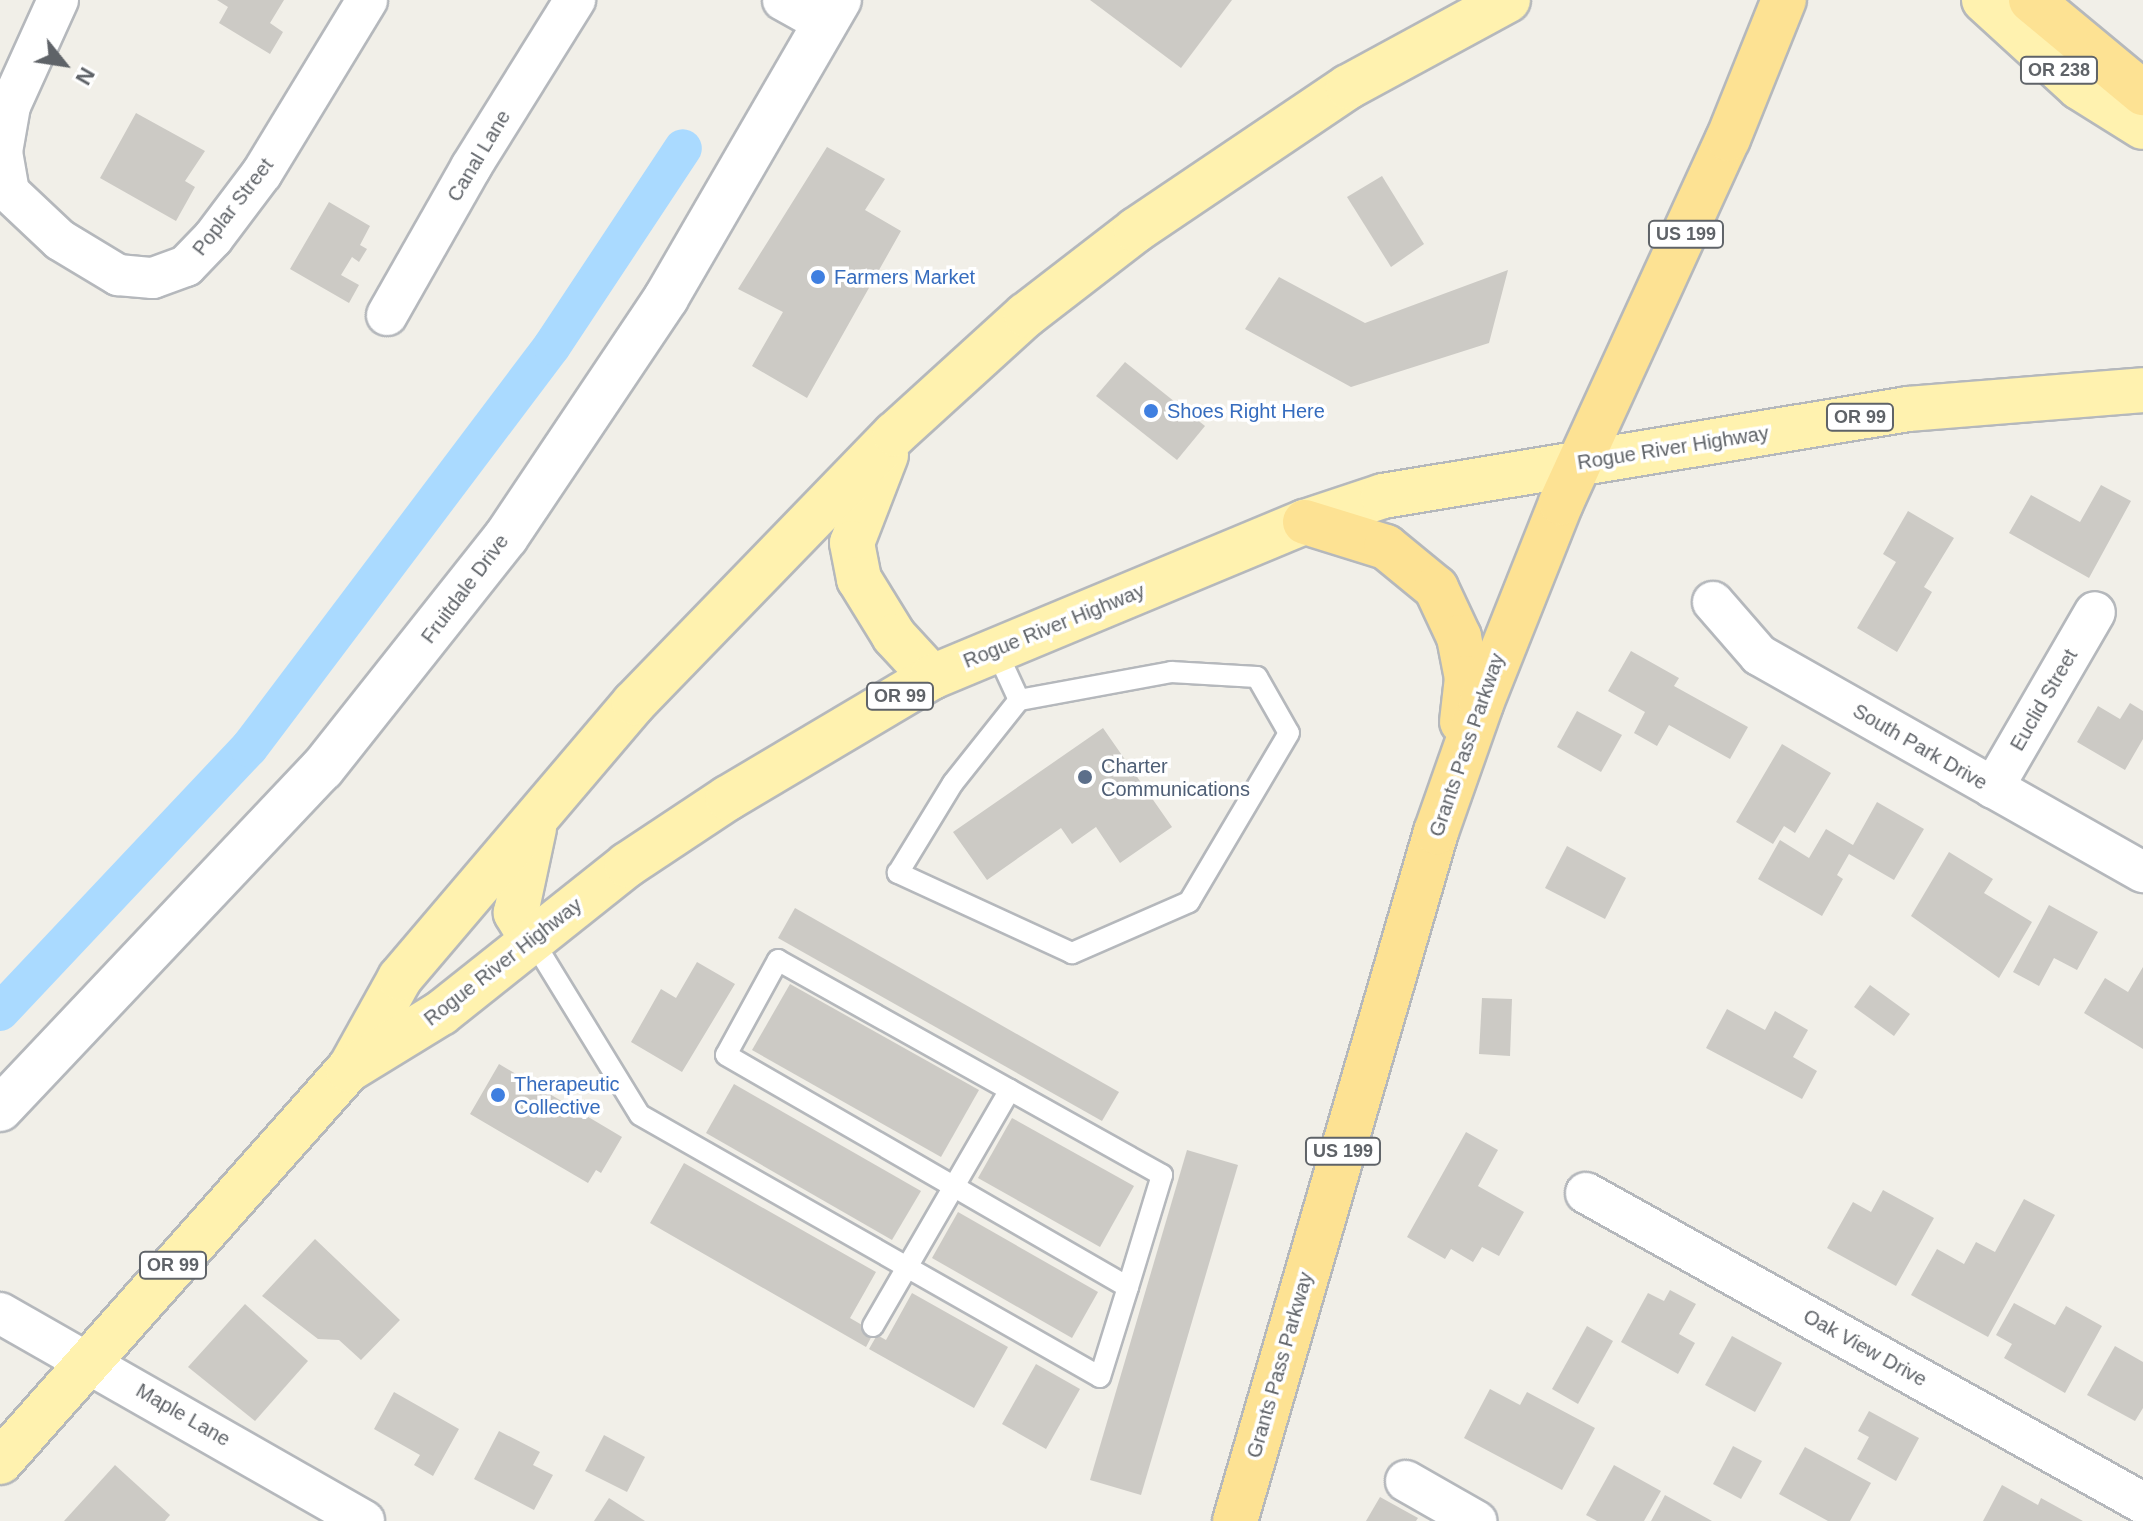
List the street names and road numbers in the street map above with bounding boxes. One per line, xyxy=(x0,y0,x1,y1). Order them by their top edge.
road number: OR 238 xyxy=(2019,56,2099,84)
street label: Canal Lane xyxy=(442,106,516,206)
street label: Poplar Street xyxy=(188,154,278,260)
road number: US 199 xyxy=(1646,220,1726,248)
road number: OR 99 xyxy=(1824,403,1896,431)
street label: Rogue River Highway xyxy=(1576,421,1770,475)
street label: Fruitdale Drive xyxy=(416,530,514,648)
street label: Rogue River Highway xyxy=(960,579,1148,673)
street label: Euclid Street xyxy=(2005,645,2083,755)
street label: Grants Pass Parkway xyxy=(1424,650,1510,840)
road number: OR 99 xyxy=(864,682,936,710)
street label: South Park Drive xyxy=(1849,699,1991,795)
street label: Rogue River Highway xyxy=(419,893,587,1031)
road number: US 199 xyxy=(1303,1137,1383,1165)
road number: OR 99 xyxy=(137,1251,209,1279)
street label: Grants Pass Parkway xyxy=(1242,1269,1318,1461)
street label: Oak View Drive xyxy=(1799,1304,1931,1392)
street label: Maple Lane xyxy=(132,1378,234,1452)

